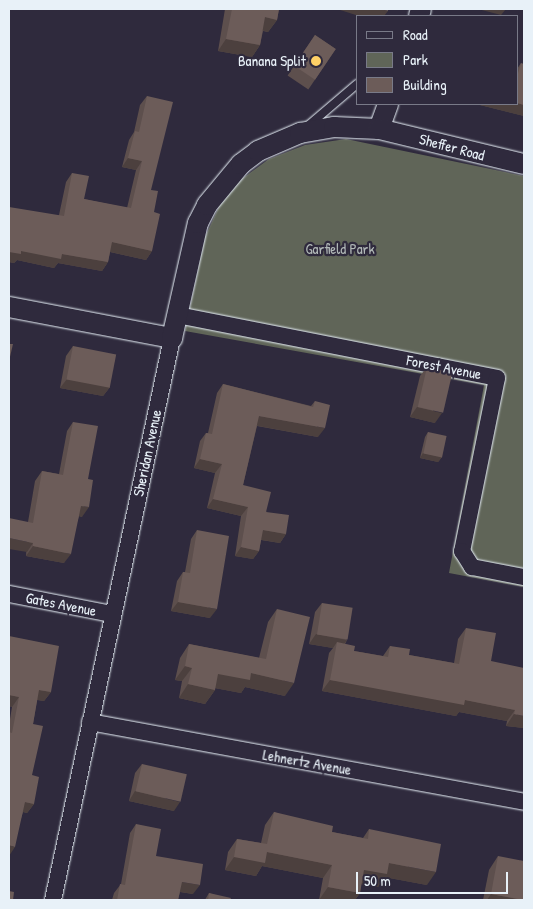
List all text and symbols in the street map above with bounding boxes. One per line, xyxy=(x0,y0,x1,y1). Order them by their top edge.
legend xyxy=(356,15,518,105)
text: Road xyxy=(403,24,428,45)
text: Park xyxy=(403,49,428,70)
place label: Banana Split xyxy=(238,52,306,70)
marker: Banana Split xyxy=(310,55,322,67)
text: Building xyxy=(403,74,447,95)
street label: Sheffer Road xyxy=(417,130,487,164)
park label: Garfield Park xyxy=(305,240,375,258)
street label: Forest Avenue xyxy=(405,351,483,383)
street label: Sheridan Avenue xyxy=(129,408,165,498)
street label: Gates Avenue xyxy=(24,588,98,620)
street label: Lehnertz Avenue xyxy=(261,745,353,779)
scale bar xyxy=(358,862,510,894)
text: 50 m xyxy=(364,870,391,891)

